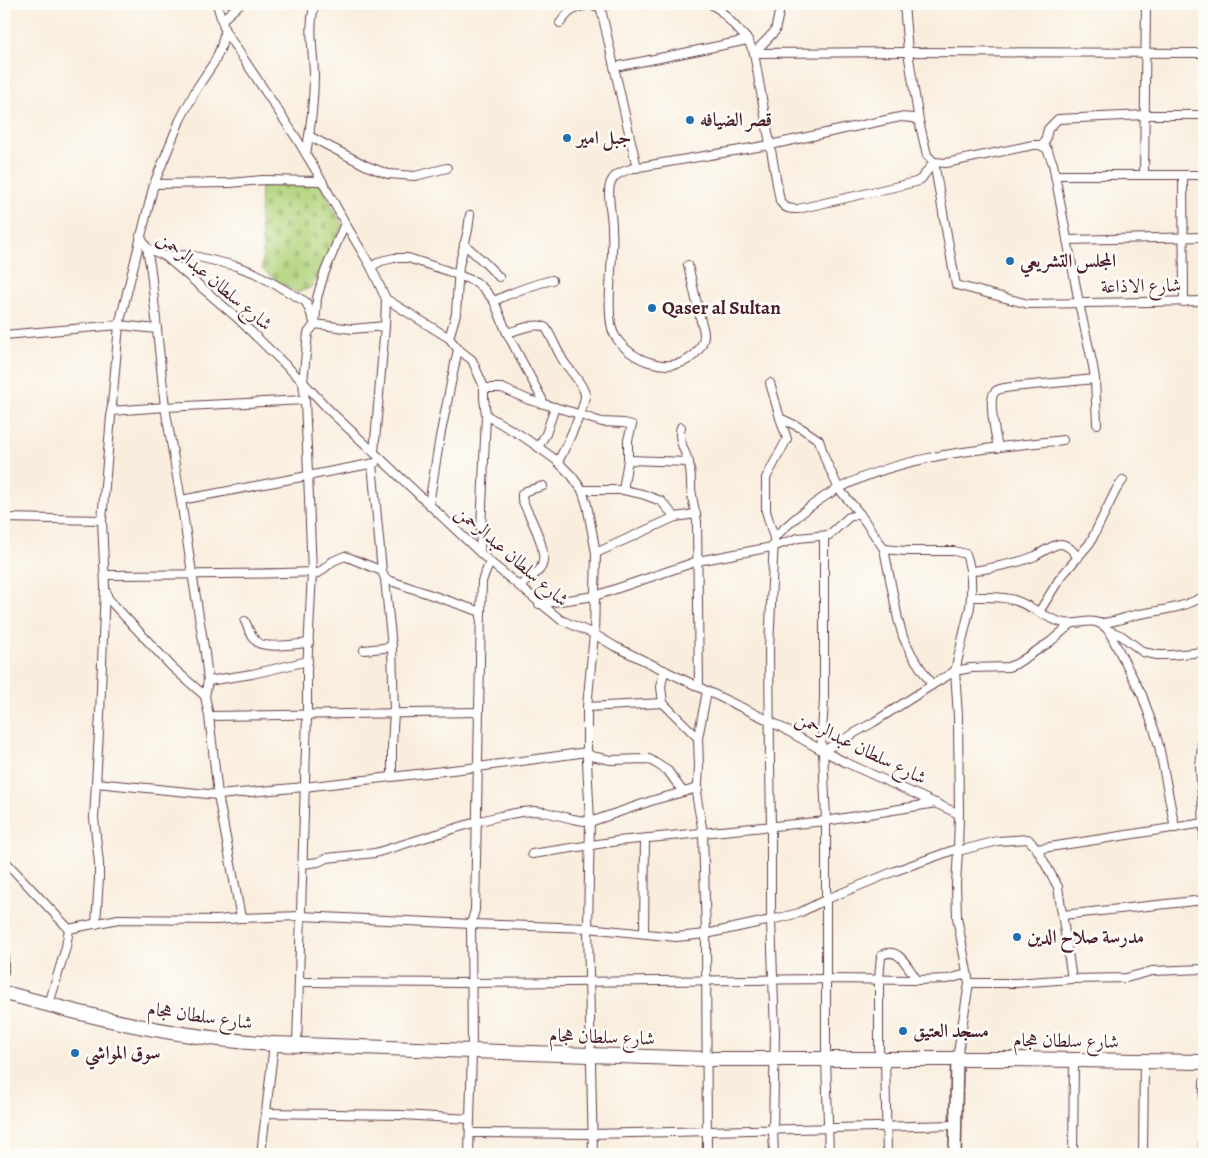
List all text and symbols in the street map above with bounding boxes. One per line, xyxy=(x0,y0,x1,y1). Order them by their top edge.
place label: قصر الضيافه xyxy=(700,107,772,133)
marker: قصر الضيافه xyxy=(684,114,696,126)
place label: جبل امير xyxy=(575,125,632,151)
marker: جبل امير xyxy=(561,132,573,144)
street label: شارع سلطان عبدالرحمن xyxy=(151,225,278,338)
place label: المجلس التشريعي xyxy=(1020,248,1116,278)
marker: المجلس التشريعي xyxy=(1004,255,1016,267)
street label: شارع الاذاعة xyxy=(1101,272,1181,302)
place label: Qaser al Sultan xyxy=(662,295,781,321)
marker: Qaser al Sultan xyxy=(646,302,658,314)
street label: شارع سلطان عبدالرحمن xyxy=(448,499,574,614)
street label: شارع سلطان عبدالرحمن xyxy=(790,705,931,793)
place label: مدرسة صلاح الدين xyxy=(1027,924,1144,954)
marker: مدرسة صلاح الدين xyxy=(1011,931,1023,943)
street label: شارع سلطان هجام xyxy=(145,996,254,1039)
place label: مسجد العتيق xyxy=(913,1018,989,1044)
street label: شارع سلطان هجام xyxy=(548,1022,655,1055)
marker: مسجد العتيق xyxy=(897,1025,909,1037)
street label: شارع سلطان هجام xyxy=(1013,1027,1119,1058)
place label: سوق المواشي xyxy=(85,1040,161,1070)
marker: سوق المواشي xyxy=(69,1047,81,1059)

